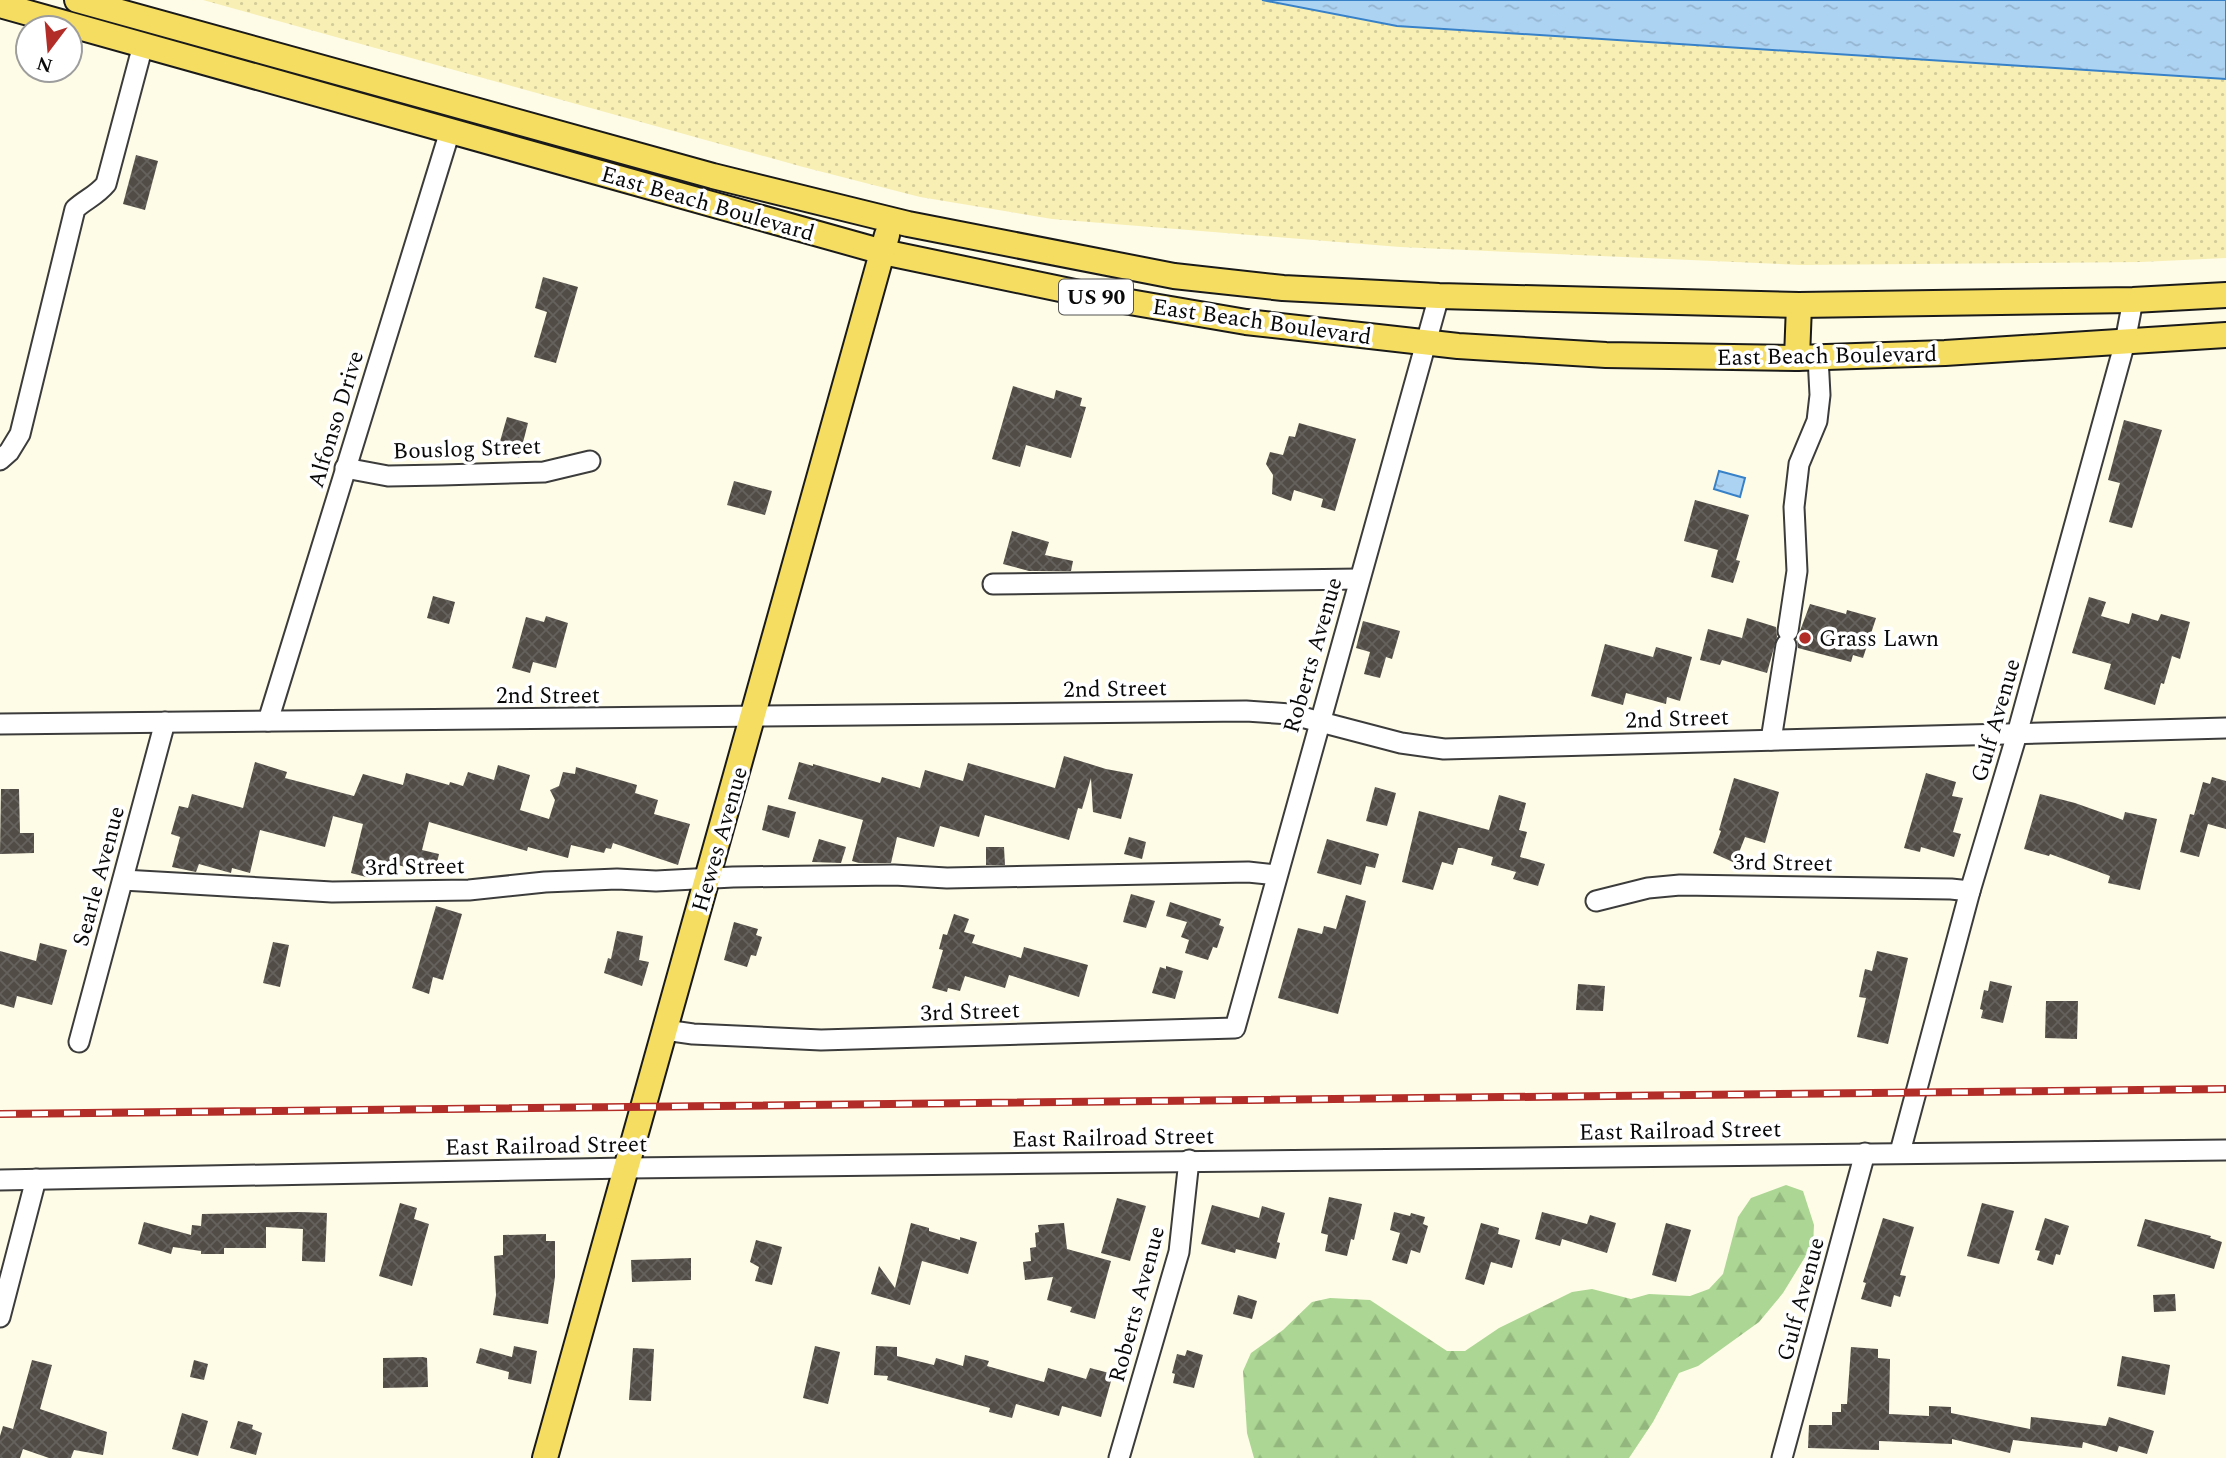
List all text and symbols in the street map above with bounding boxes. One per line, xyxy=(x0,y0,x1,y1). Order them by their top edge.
north arrow xyxy=(14,14,84,84)
text: N xyxy=(33,48,56,80)
street label: East Beach Boulevard xyxy=(597,157,819,252)
road number: US 90 xyxy=(1059,280,1133,314)
street label: East Beach Boulevard xyxy=(1150,290,1374,355)
street label: East Beach Boulevard xyxy=(1716,337,1938,376)
street label: Alfonso Drive xyxy=(299,346,374,492)
street label: Bouslog Street xyxy=(392,429,542,470)
street label: Roberts Avenue xyxy=(1274,573,1352,737)
place label: Grass Lawn xyxy=(1819,622,1939,657)
marker: Grass Lawn xyxy=(1797,630,1813,646)
street label: Gulf Avenue xyxy=(1962,655,2031,786)
street label: 2nd Street xyxy=(1063,671,1167,708)
street label: 2nd Street xyxy=(496,679,600,714)
street label: 2nd Street xyxy=(1625,700,1730,739)
street label: Hewes Avenue xyxy=(683,763,758,916)
street label: Searle Avenue xyxy=(64,802,135,950)
street label: 3rd Street xyxy=(1733,845,1833,882)
street label: 3rd Street xyxy=(365,849,465,886)
street label: 3rd Street xyxy=(920,993,1020,1032)
street label: East Railroad Street xyxy=(1579,1112,1781,1151)
street label: East Railroad Street xyxy=(1012,1119,1214,1158)
street label: East Railroad Street xyxy=(445,1127,647,1166)
street label: Roberts Avenue xyxy=(1100,1222,1175,1386)
street label: Gulf Avenue xyxy=(1768,1234,1835,1365)

